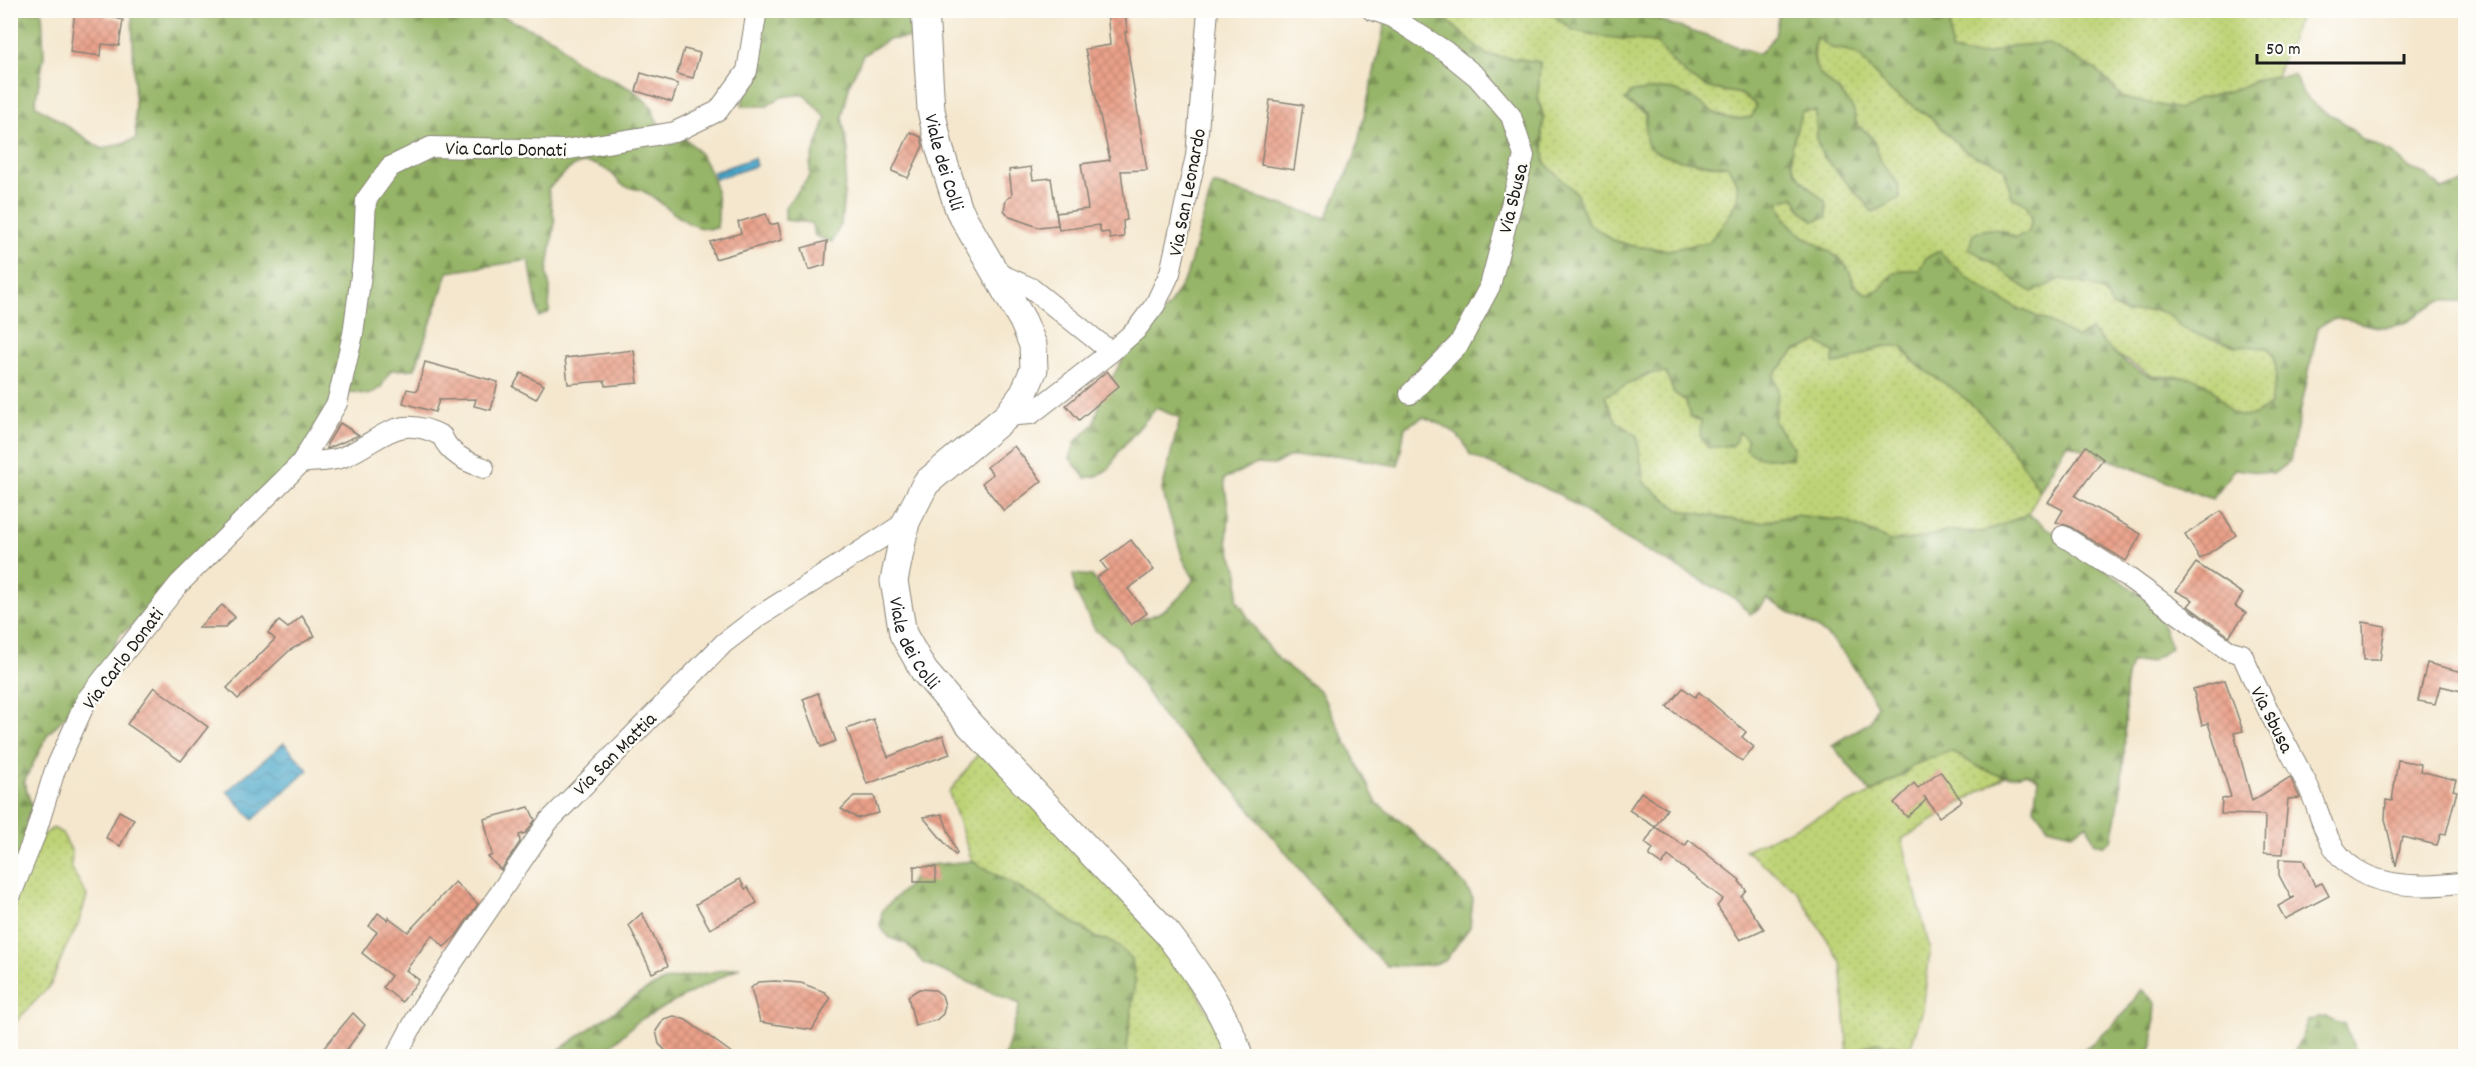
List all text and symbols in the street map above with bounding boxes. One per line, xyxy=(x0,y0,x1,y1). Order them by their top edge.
scale bar xyxy=(2257,27,2404,65)
text: 50 m xyxy=(2266,38,2301,63)
street label: Viale dei Colli xyxy=(915,112,969,215)
street label: Via San Leonardo xyxy=(1163,126,1215,259)
street label: Via Carlo Donati xyxy=(445,136,567,166)
street label: Via Sbusa xyxy=(1493,160,1537,237)
street label: Viale dei Colli xyxy=(880,595,945,697)
street label: Via Carlo Donati xyxy=(77,603,172,717)
street label: Via Sbusa xyxy=(2242,682,2299,759)
street label: Via San Mattia xyxy=(568,707,665,803)

